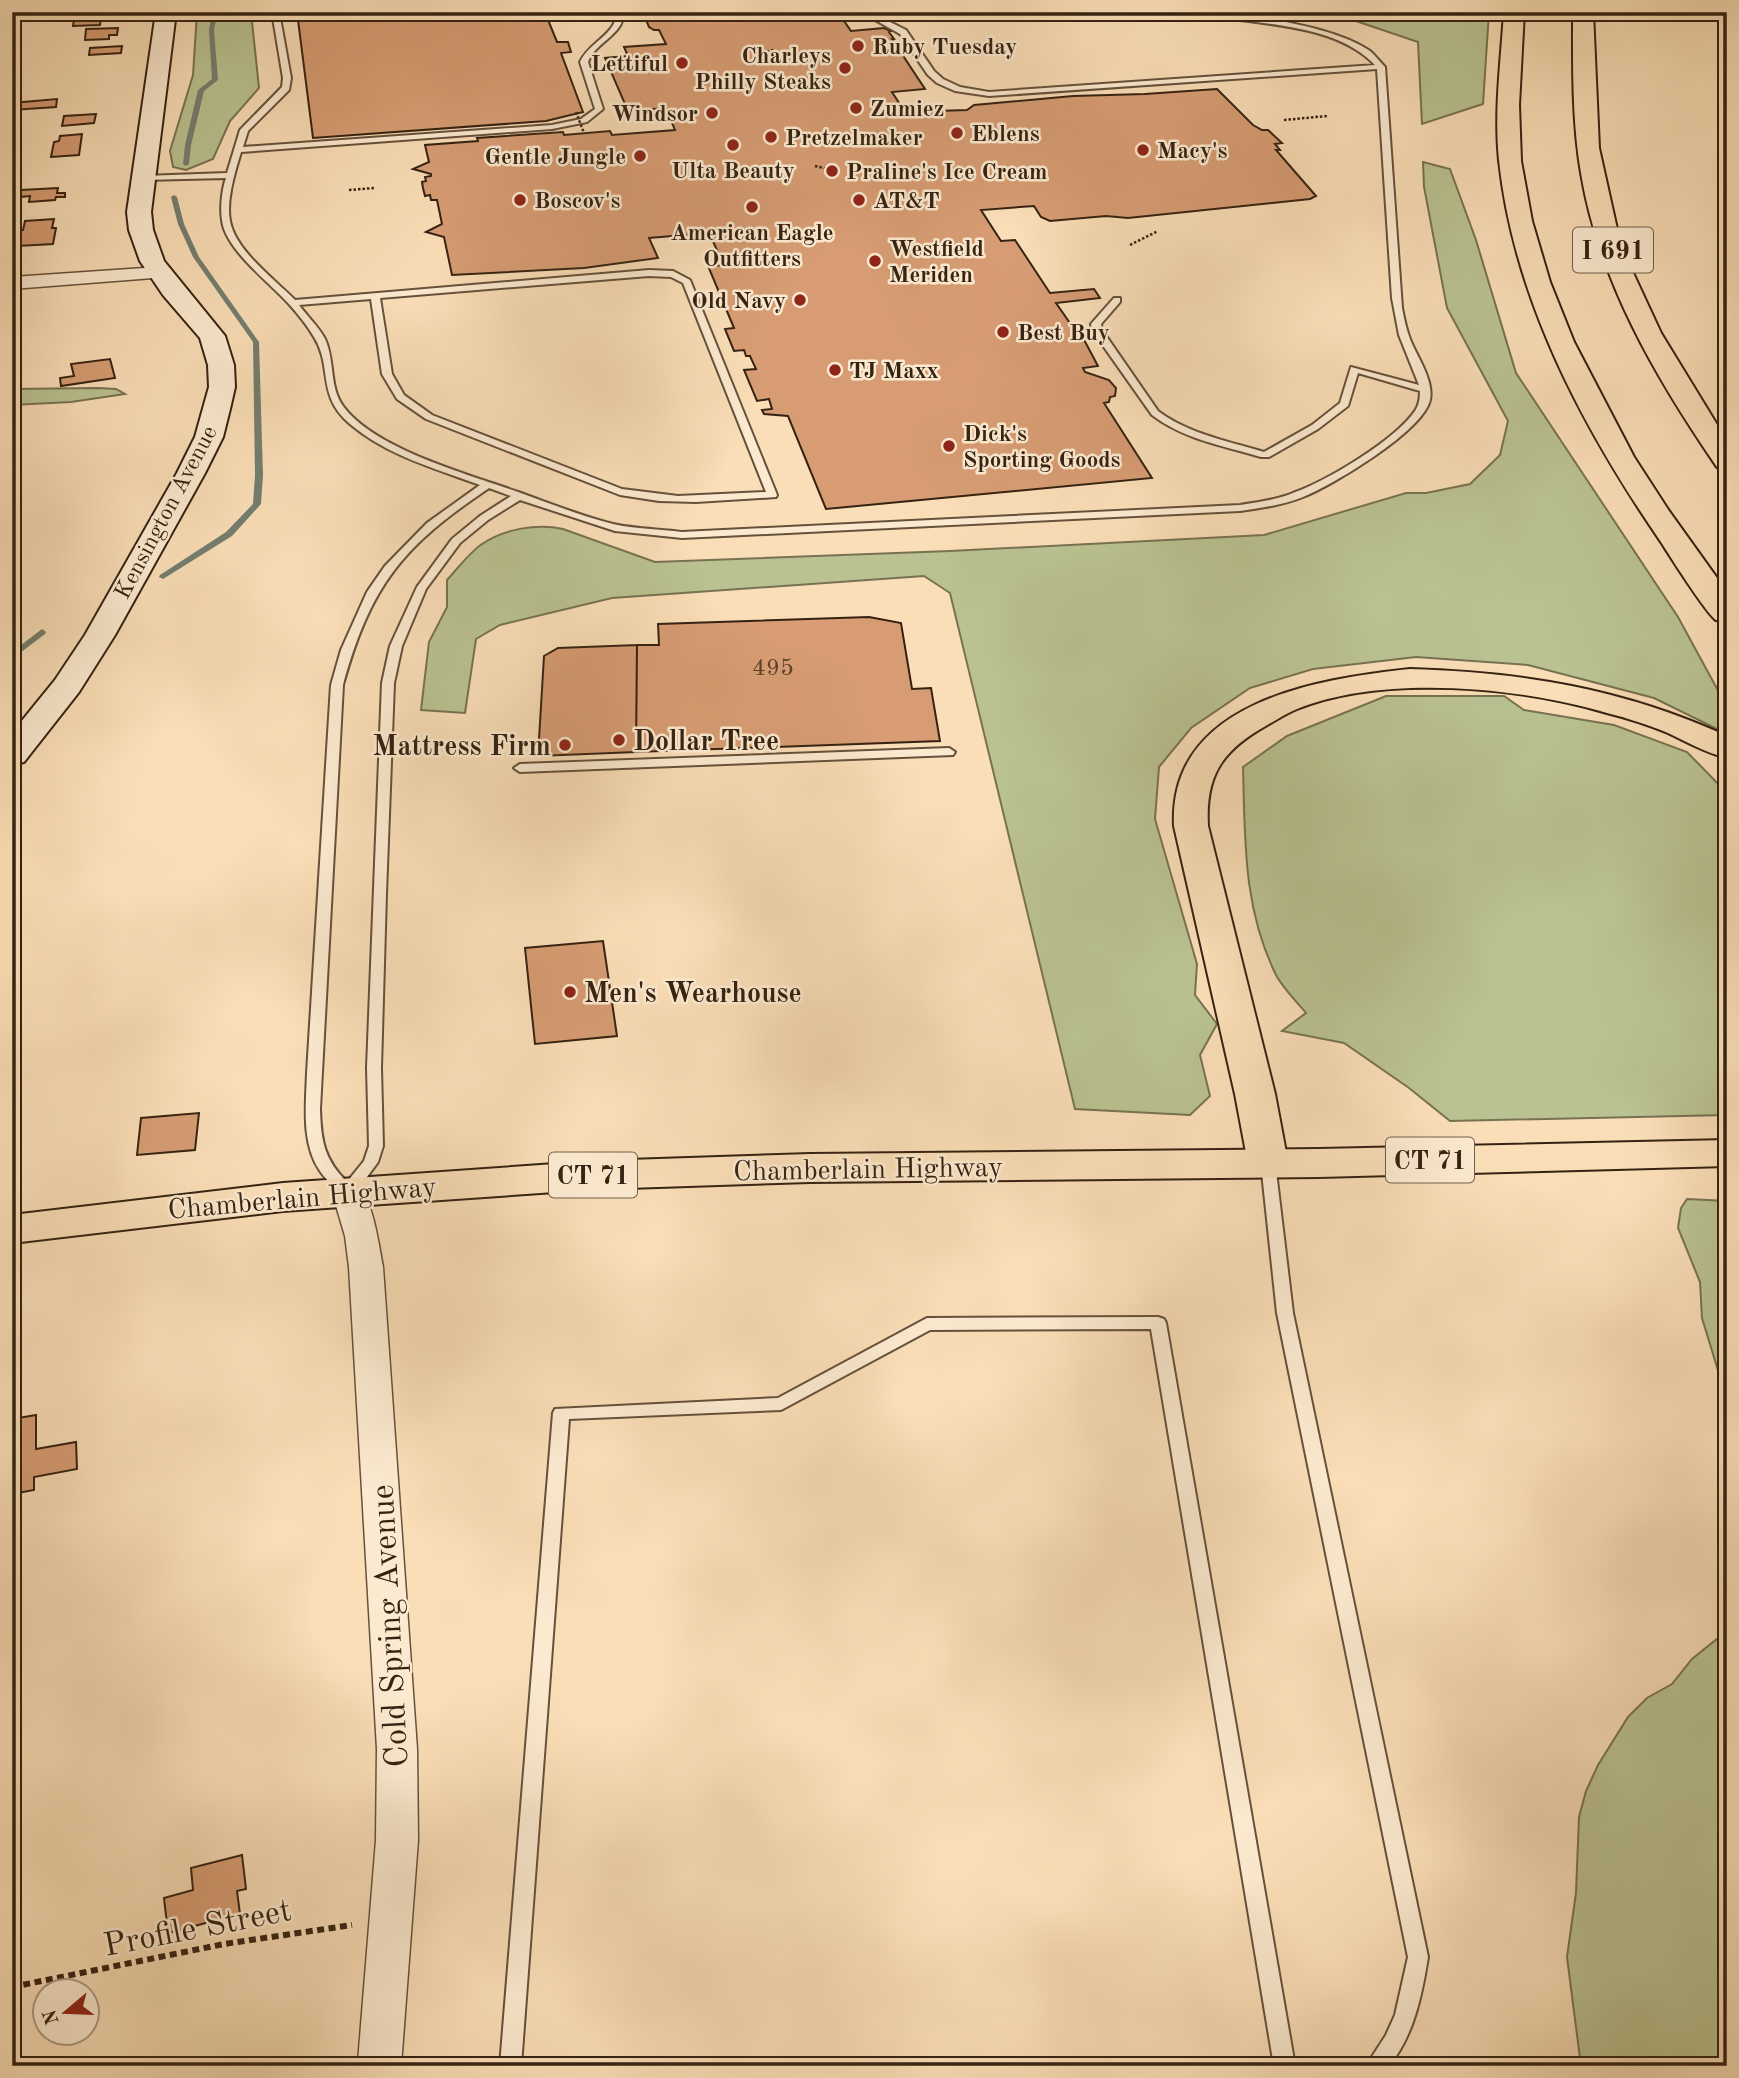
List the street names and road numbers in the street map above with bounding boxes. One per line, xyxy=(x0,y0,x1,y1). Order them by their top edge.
road number: I 691 xyxy=(1573,228,1653,272)
street label: Kensington Avenue xyxy=(111,422,222,603)
road number: CT 71 xyxy=(1386,1138,1474,1182)
road number: CT 71 xyxy=(549,1152,637,1198)
street label: Chamberlain Highway xyxy=(733,1155,1003,1187)
street label: Chamberlain Highway xyxy=(167,1174,438,1226)
street label: Cold Spring Avenue xyxy=(368,1483,415,1768)
street label: Profile Street xyxy=(101,1895,294,1964)

